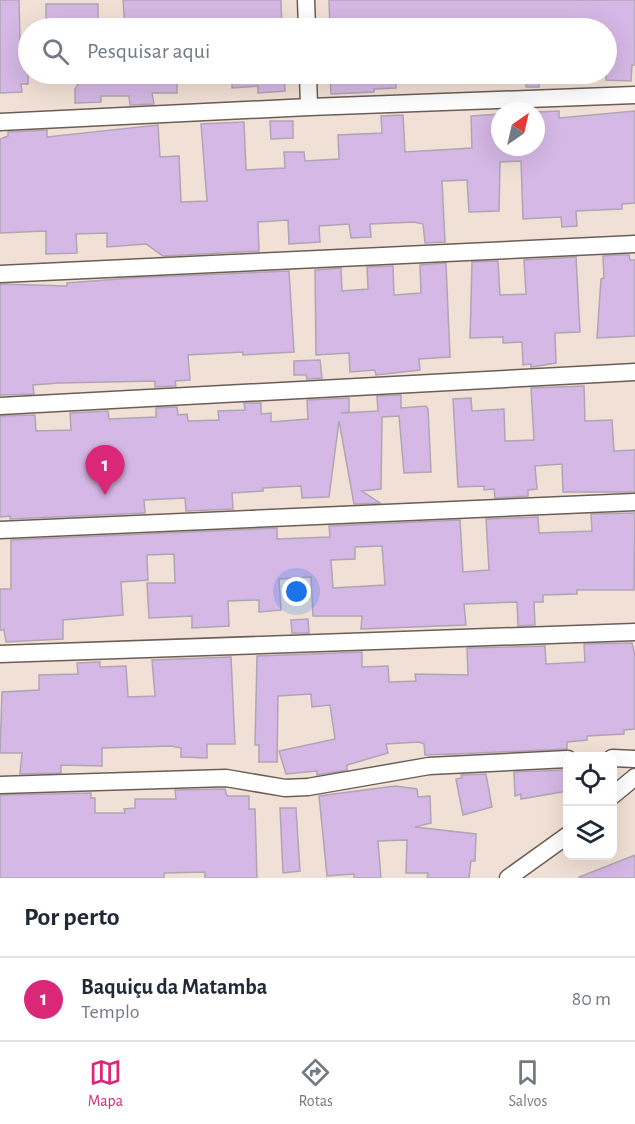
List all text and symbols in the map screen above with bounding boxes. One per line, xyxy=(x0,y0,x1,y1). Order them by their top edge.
search box xyxy=(18,18,617,84)
icon: search xyxy=(39,35,72,68)
text: Pesquisar aqui xyxy=(87,40,210,62)
north arrow xyxy=(491,102,545,156)
pin: 1 xyxy=(86,446,124,495)
your location xyxy=(282,577,311,606)
map controls xyxy=(563,752,617,860)
button: locate xyxy=(563,752,617,806)
button: layers xyxy=(563,806,617,860)
text: Por perto xyxy=(24,904,120,930)
text: Baquiçu da Matamba xyxy=(81,976,267,998)
text: 1 xyxy=(40,989,47,1009)
text: 80 m xyxy=(572,989,611,1009)
text: Templo xyxy=(81,1002,140,1022)
tab: Mapa xyxy=(88,1056,123,1111)
tab: Rotas xyxy=(298,1056,333,1111)
tab: Salvos xyxy=(508,1056,547,1111)

